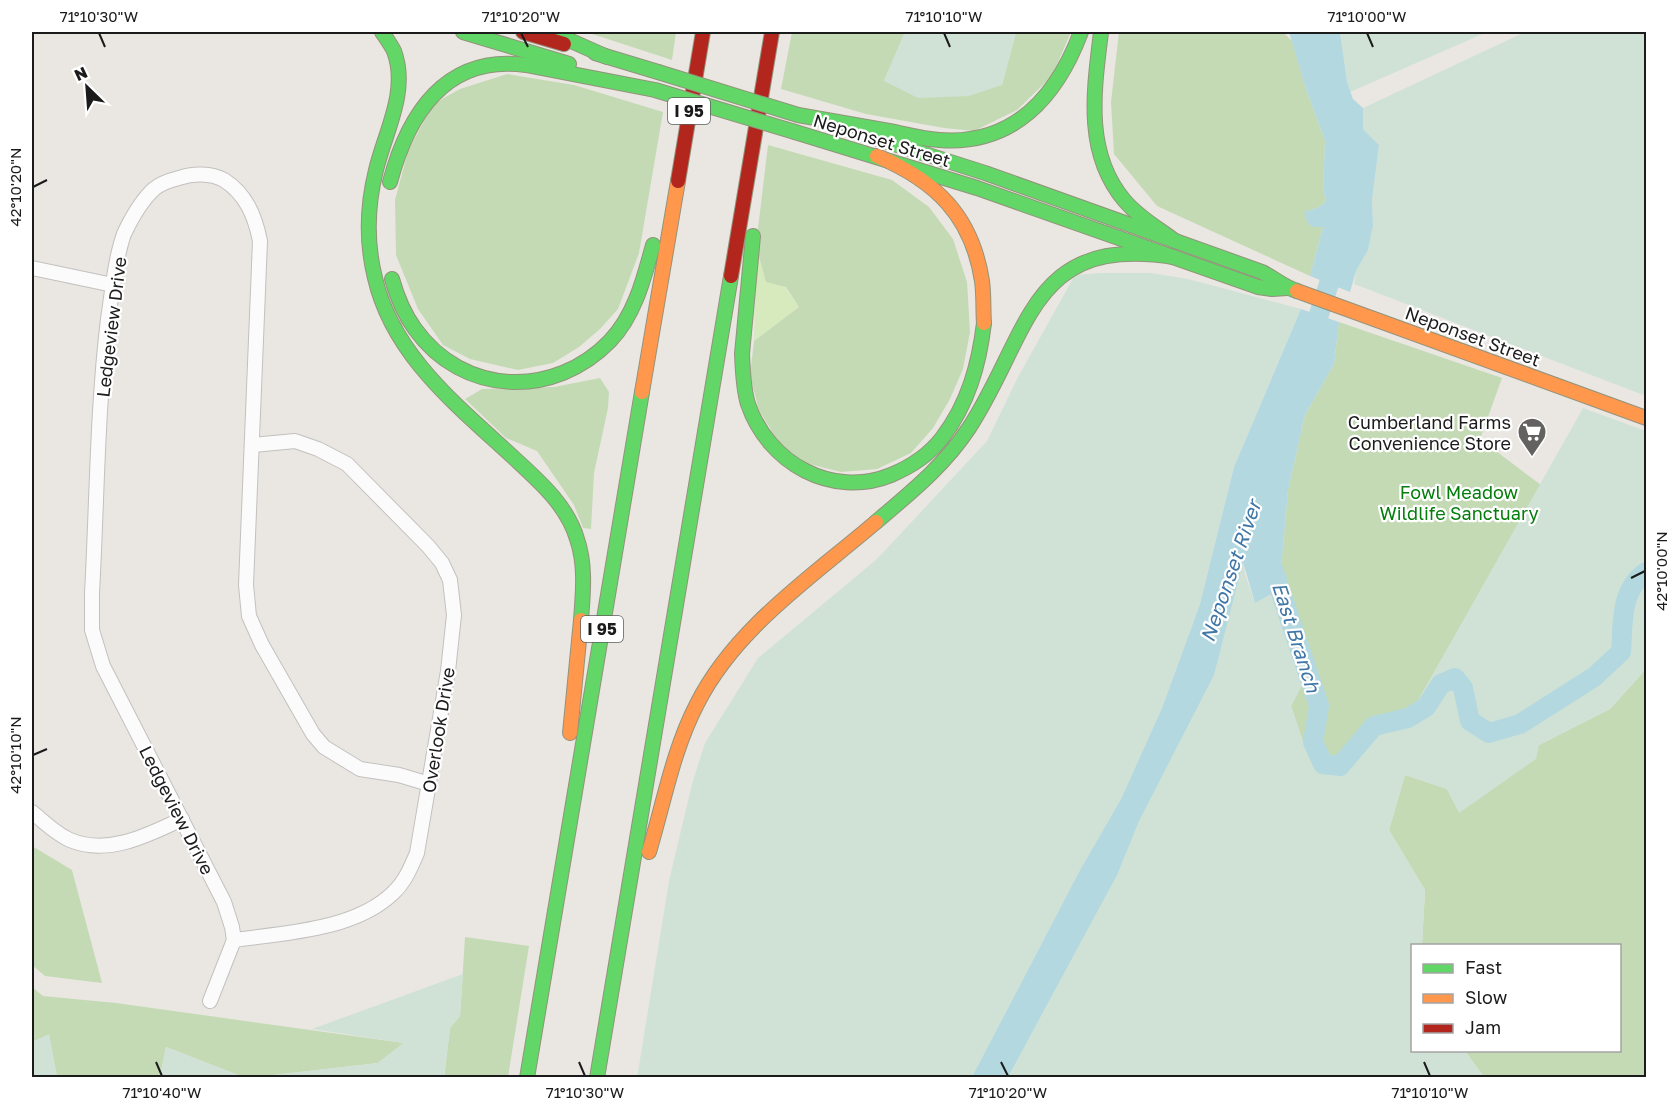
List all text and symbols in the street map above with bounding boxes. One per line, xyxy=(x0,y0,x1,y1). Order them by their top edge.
text: 71°10'30"W xyxy=(60,7,138,25)
text: 71°10'20"W xyxy=(482,7,560,25)
text: 71°10'10"W xyxy=(906,7,982,25)
text: 71°10'00"W xyxy=(1328,7,1406,25)
north arrow xyxy=(57,57,117,117)
text: N xyxy=(71,62,90,85)
road number: I 95 xyxy=(668,98,710,124)
street label: Neponset Street xyxy=(811,109,953,171)
text: 42°10'20"N xyxy=(6,148,24,226)
street label: Ledgeview Drive xyxy=(91,255,131,399)
street label: Neponset Street xyxy=(1403,301,1543,371)
place label: Cumberland Farms Convenience Store xyxy=(1348,411,1511,454)
supermarket icon: Cumberland Farms Convenience Store xyxy=(1516,416,1548,458)
park label: Fowl Meadow Wildlife Sanctuary xyxy=(1379,481,1539,524)
water label: Neponset River xyxy=(1195,494,1266,645)
text: 42°10'00"N xyxy=(1652,531,1670,611)
water label: East Branch xyxy=(1268,579,1326,696)
road number: I 95 xyxy=(581,616,623,642)
street label: Overlook Drive xyxy=(417,666,459,794)
text: 42°10'10"N xyxy=(6,716,24,794)
street label: Ledgeview Drive xyxy=(135,742,219,878)
legend xyxy=(1411,944,1621,1052)
text: Fast xyxy=(1465,956,1502,978)
text: Slow xyxy=(1465,986,1508,1008)
text: Jam xyxy=(1465,1016,1501,1038)
text: 71°10'40"W xyxy=(123,1083,201,1101)
text: 71°10'30"W xyxy=(546,1083,624,1101)
text: 71°10'20"W xyxy=(969,1083,1047,1101)
text: 71°10'10"W xyxy=(1392,1083,1468,1101)

